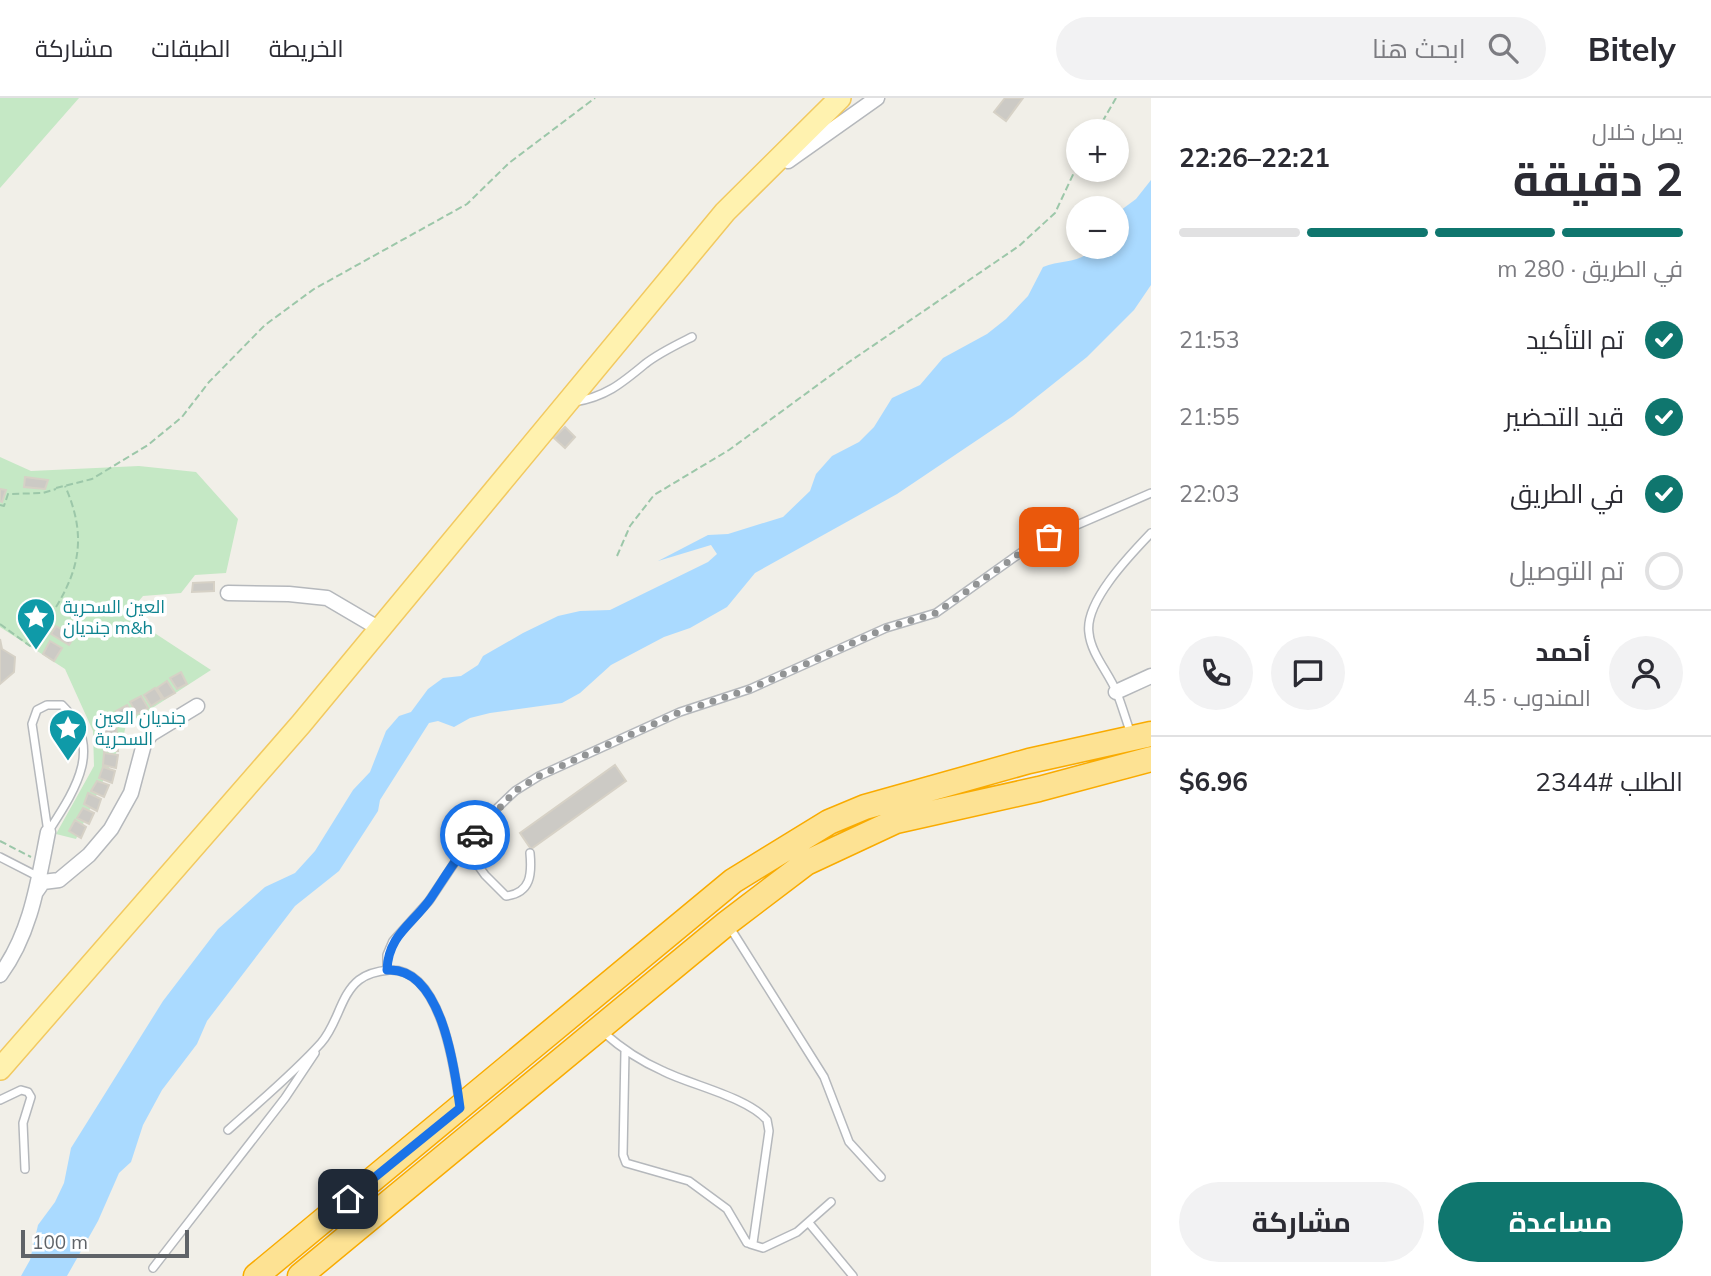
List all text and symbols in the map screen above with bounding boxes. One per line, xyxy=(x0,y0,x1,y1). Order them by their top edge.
search box xyxy=(1056,17,1546,80)
text: Bitely xyxy=(1588,28,1676,69)
icon: search xyxy=(1484,29,1522,67)
text: ابحث هنا xyxy=(1372,32,1466,65)
text: مشاركة xyxy=(35,33,113,63)
text: الطبقات xyxy=(151,33,231,63)
text: الخريطة xyxy=(269,33,344,63)
text: يصل خلال xyxy=(1592,117,1683,146)
map controls xyxy=(1066,119,1129,259)
button: + xyxy=(1066,119,1129,182)
text: 22:21–22:26 xyxy=(1179,141,1330,174)
text: 2 دقيقة xyxy=(1513,150,1683,208)
button: − xyxy=(1066,196,1129,259)
text: في الطريق · 280 m xyxy=(1497,254,1683,283)
icon: check xyxy=(1645,321,1683,359)
text: تم التأكيد xyxy=(1526,323,1624,356)
text: 21:53 xyxy=(1179,325,1239,354)
icon: check xyxy=(1645,398,1683,436)
text: قيد التحضير xyxy=(1505,400,1624,433)
text: 21:55 xyxy=(1179,402,1239,431)
icon: check xyxy=(1645,475,1683,513)
text: في الطريق xyxy=(1510,477,1624,510)
text: 22:03 xyxy=(1179,479,1239,508)
pin xyxy=(1019,507,1079,567)
icon: bag xyxy=(1030,518,1068,556)
text: تم التوصيل xyxy=(1509,554,1624,587)
place label: العين السحرية جنديان m&h xyxy=(63,595,165,639)
place icon: العين السحرية جنديان m&h xyxy=(15,596,57,651)
text: أحمد xyxy=(1535,635,1591,668)
button: phone xyxy=(1179,636,1253,710)
button: chat xyxy=(1271,636,1345,710)
button: person xyxy=(1609,636,1683,710)
text: المندوب · 4.5 xyxy=(1463,683,1591,712)
place label: جنديان العين السحرية xyxy=(95,706,186,750)
place icon: جنديان العين السحرية xyxy=(47,707,89,762)
text: $6.96 xyxy=(1179,765,1248,798)
text: الطلب #2344 xyxy=(1535,765,1683,798)
courier xyxy=(440,800,510,870)
icon: car xyxy=(456,816,494,854)
pin xyxy=(318,1169,378,1229)
icon: home xyxy=(329,1180,367,1218)
button: مشاركة xyxy=(1179,1182,1424,1262)
button: مساعدة xyxy=(1438,1182,1683,1262)
scale bar xyxy=(21,1227,189,1259)
text: 100 m xyxy=(32,1230,88,1254)

